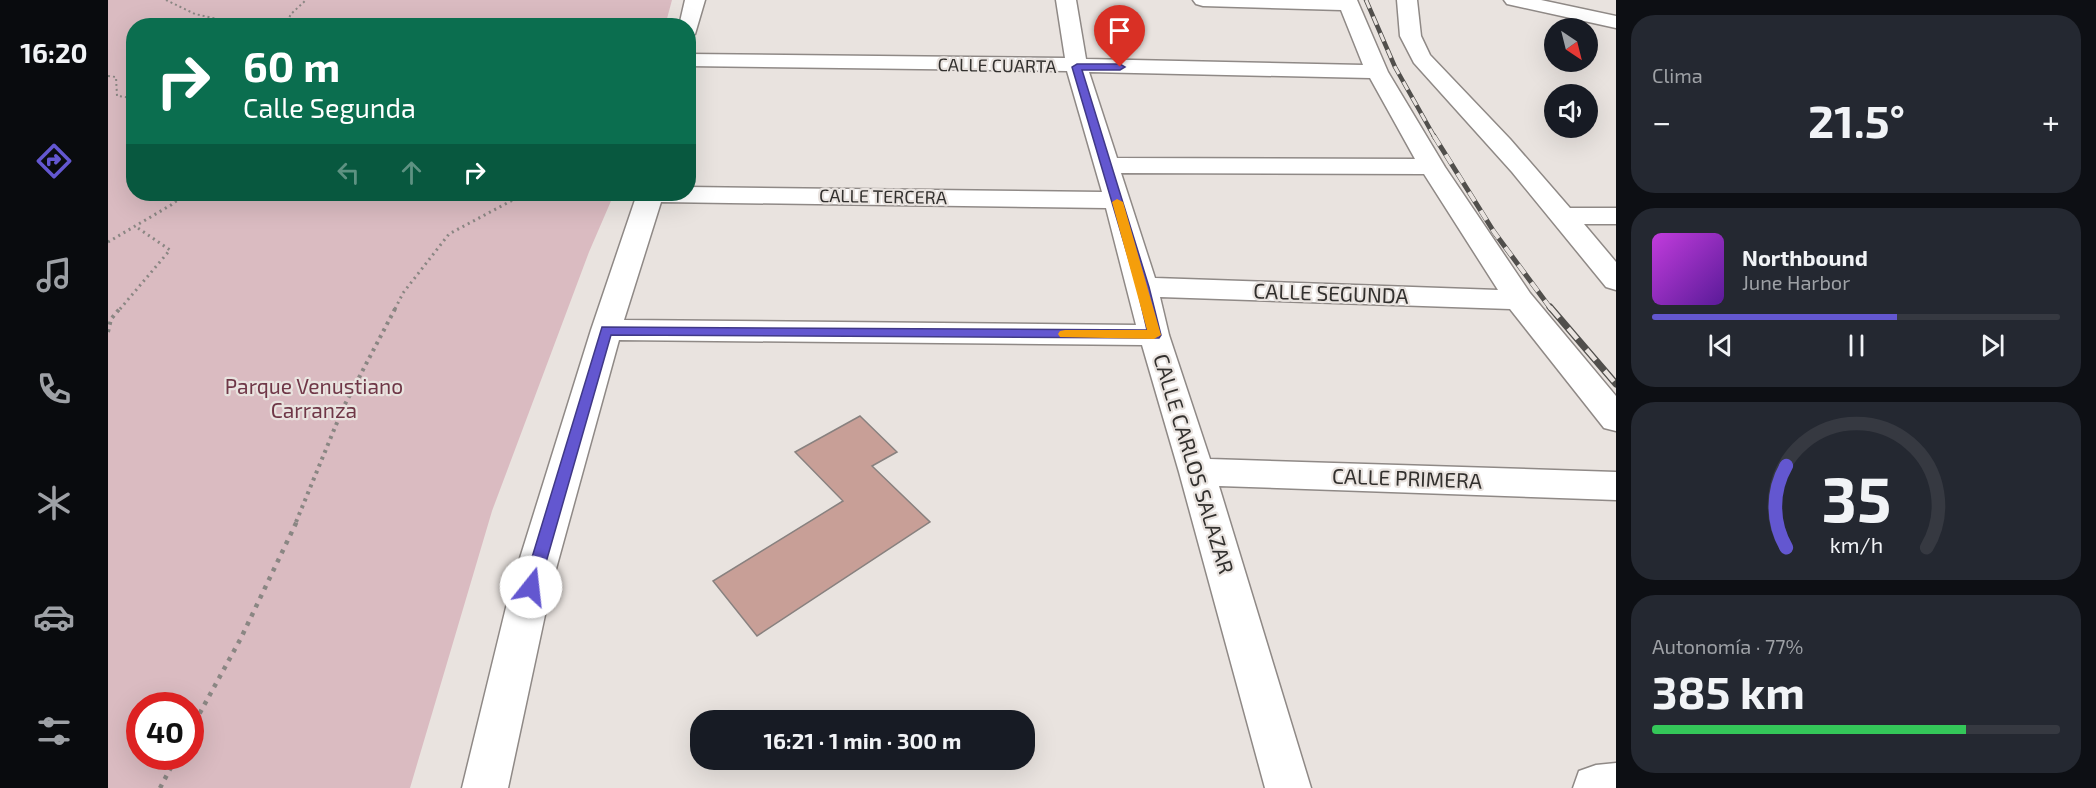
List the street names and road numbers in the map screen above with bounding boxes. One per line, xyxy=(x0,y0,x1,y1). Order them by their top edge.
street label: CALLE CUARTA xyxy=(937,53,1057,77)
street label: CALLE TERCERA xyxy=(819,184,948,208)
street label: CALLE SEGUNDA xyxy=(1253,277,1409,308)
street label: CALLE CARLOS SALAZAR xyxy=(1149,351,1240,577)
street label: CALLE PRIMERA xyxy=(1332,462,1483,493)

